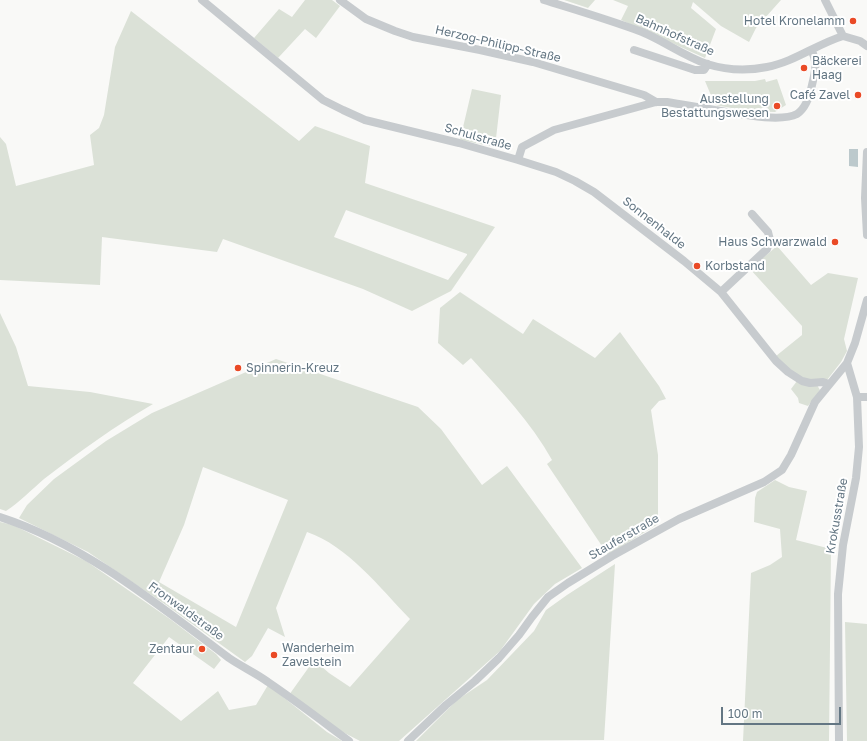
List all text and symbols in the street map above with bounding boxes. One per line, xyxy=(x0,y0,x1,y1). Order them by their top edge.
street label: Bahnhofstraße xyxy=(633,11,717,59)
place label: Hotel Kronelamm xyxy=(744,14,845,28)
marker: Hotel Kronelamm xyxy=(848,16,858,26)
street label: Herzog-Philipp-Straße xyxy=(434,23,562,65)
place label: Bäckerei Haag xyxy=(812,54,862,82)
marker: Bäckerei Haag xyxy=(799,63,809,73)
place label: Café Zavel xyxy=(790,88,850,102)
marker: Café Zavel xyxy=(853,90,863,100)
place label: Ausstellung Bestattungswesen xyxy=(661,92,769,120)
marker: Ausstellung Bestattungswesen xyxy=(772,101,782,111)
street label: Schulstraße xyxy=(443,121,513,153)
street label: Sonnenhalde xyxy=(620,194,688,252)
place label: Haus Schwarzwald xyxy=(718,235,827,249)
marker: Haus Schwarzwald xyxy=(830,237,840,247)
place label: Korbstand xyxy=(705,259,765,273)
marker: Korbstand xyxy=(692,261,702,271)
place label: Spinnerin-Kreuz xyxy=(246,361,339,375)
marker: Spinnerin-Kreuz xyxy=(233,363,243,373)
street label: Krokusstraße xyxy=(823,477,851,555)
street label: Stauferstraße xyxy=(586,511,662,563)
street label: Fronwaldstraße xyxy=(145,579,227,643)
place label: Wanderheim Zavelstein xyxy=(282,641,354,669)
place label: Zentaur xyxy=(149,642,194,656)
marker: Zentaur xyxy=(197,644,207,654)
marker: Wanderheim Zavelstein xyxy=(269,650,279,660)
scale bar xyxy=(723,699,843,725)
text: 100 m xyxy=(728,706,762,721)

